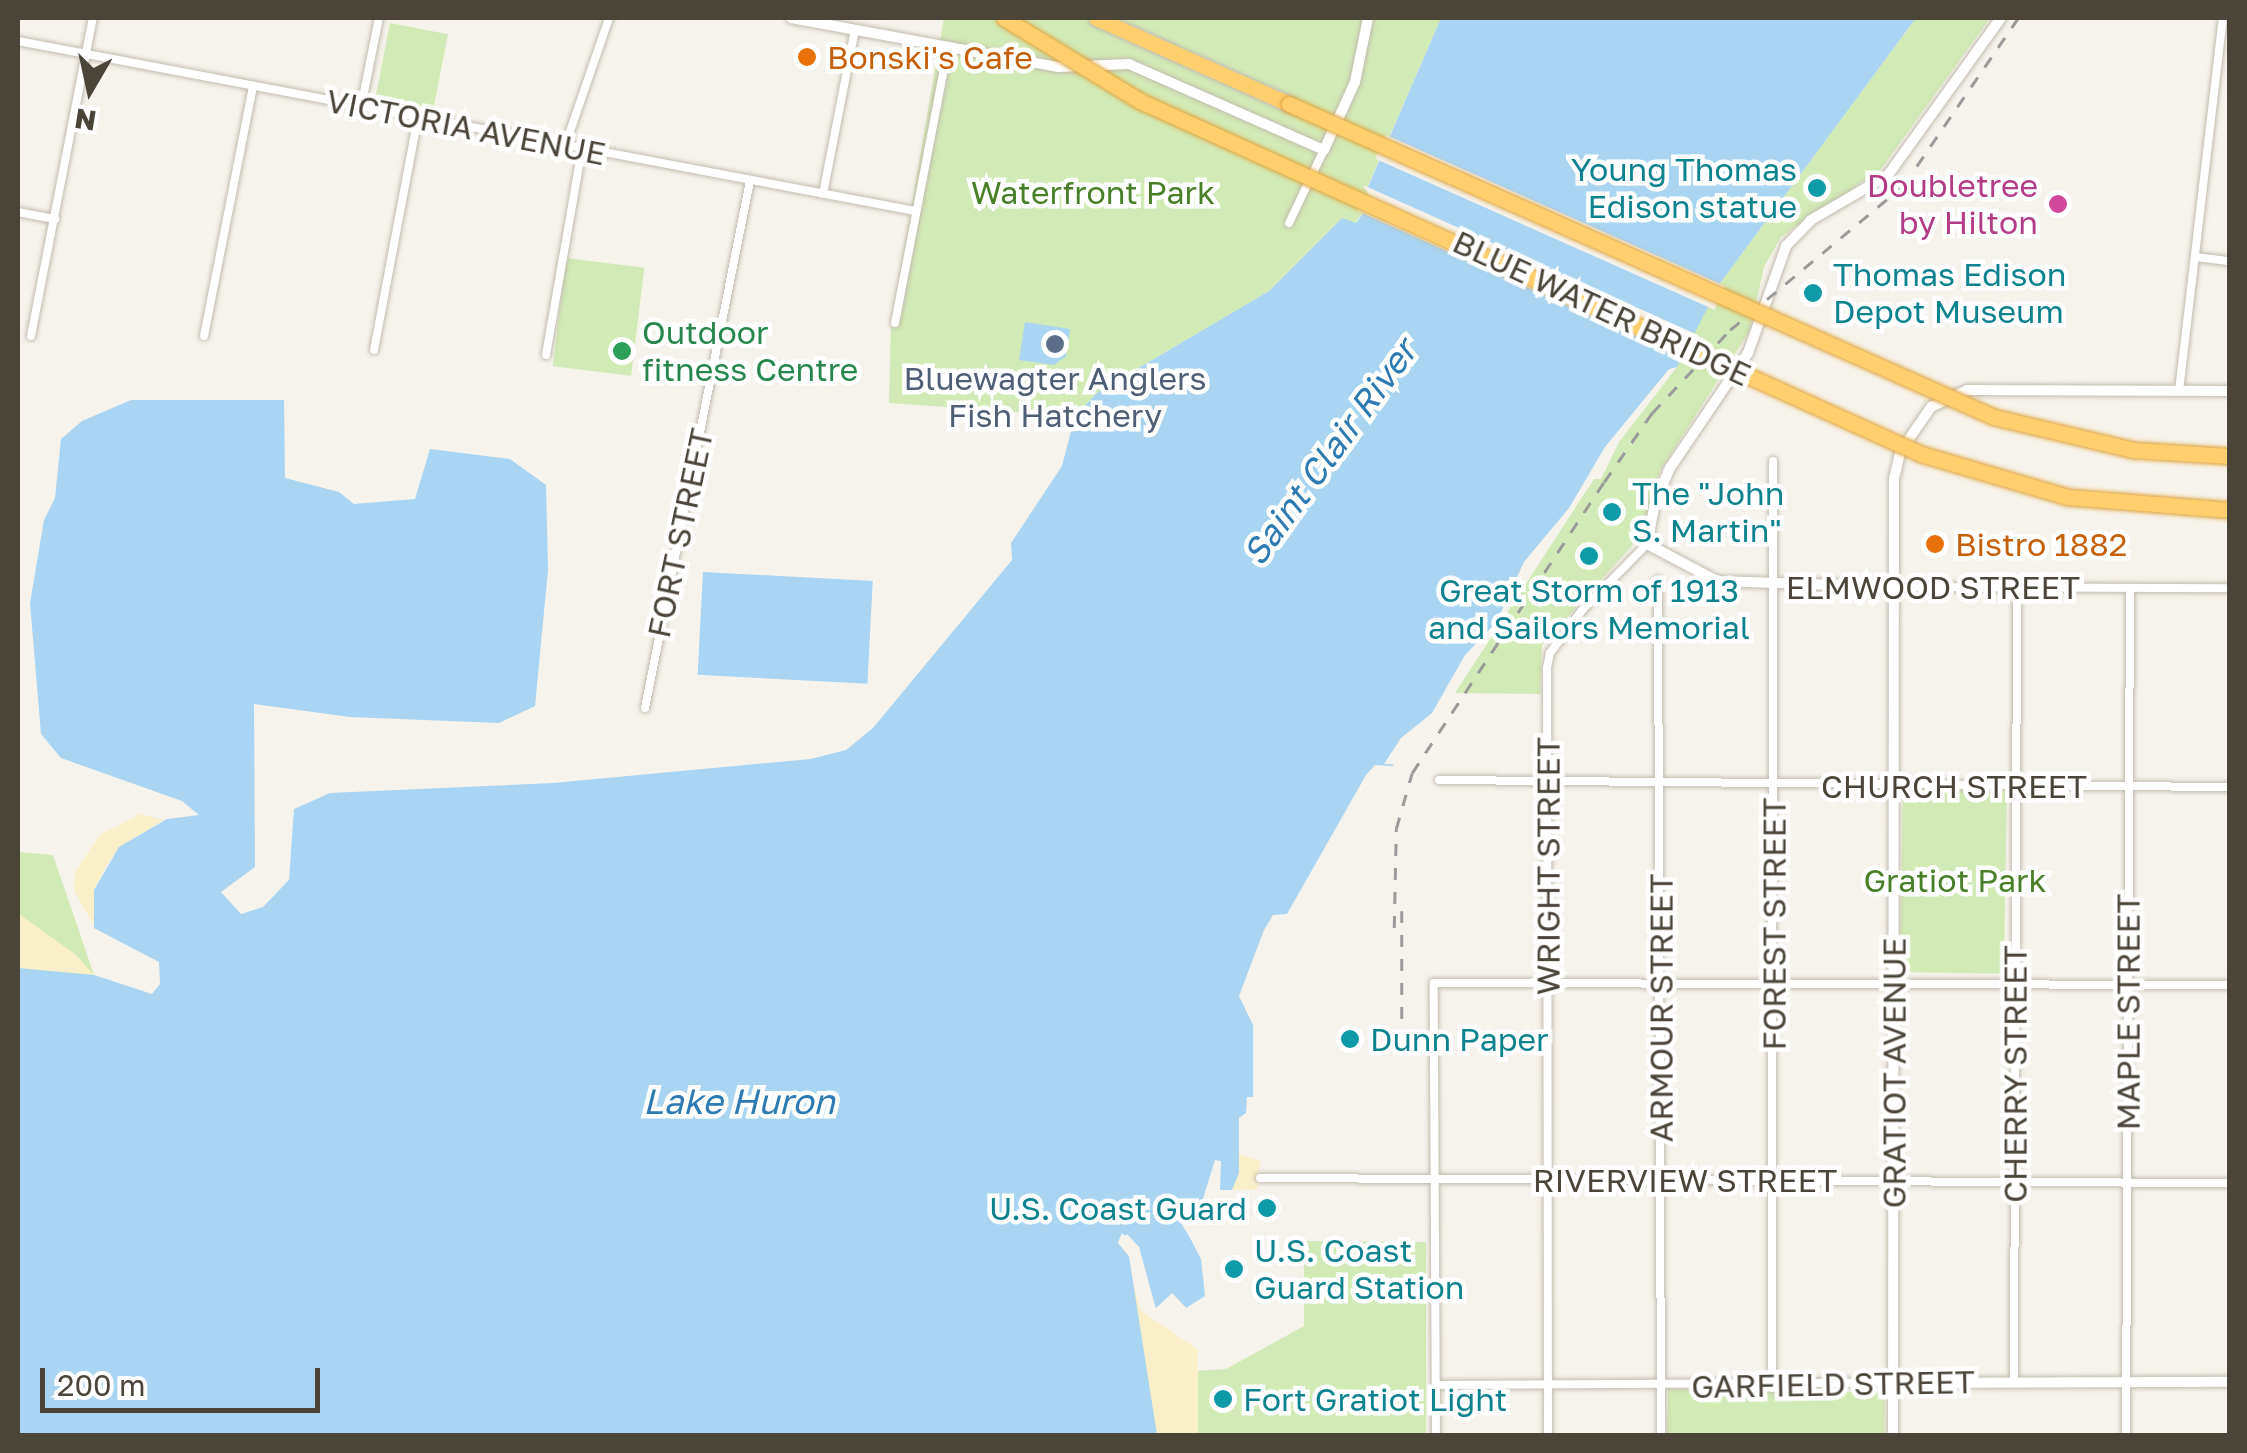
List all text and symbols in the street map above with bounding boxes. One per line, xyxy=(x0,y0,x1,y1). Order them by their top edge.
place label: Bonski's Cafe xyxy=(827,38,1033,76)
north arrow xyxy=(40,40,140,140)
marker: Bonski's Cafe xyxy=(796,46,818,68)
street label: VICTORIA AVENUE xyxy=(323,81,609,173)
text: N xyxy=(72,102,98,138)
place label: Young Thomas Edison statue xyxy=(1571,151,1797,226)
place label: Doubletree by Hilton xyxy=(1867,167,2038,242)
park label: Waterfront Park xyxy=(971,173,1215,211)
marker: Young Thomas Edison statue xyxy=(1806,177,1828,199)
marker: Doubletree by Hilton xyxy=(2047,193,2069,215)
street label: BLUE WATER BRIDGE xyxy=(1447,222,1757,394)
place label: Thomas Edison Depot Museum xyxy=(1833,256,2066,331)
marker: Thomas Edison Depot Museum xyxy=(1802,282,1824,304)
place label: Outdoor fitness Centre xyxy=(642,314,858,389)
water label: Saint Clair River xyxy=(1233,331,1425,573)
marker: Bluewagter Anglers Fish Hatchery xyxy=(1044,333,1066,355)
marker: Outdoor fitness Centre xyxy=(611,340,633,362)
place label: Bluewagter Anglers Fish Hatchery xyxy=(904,360,1206,435)
street label: FORT STREET xyxy=(639,425,721,641)
place label: The "John S. Martin" xyxy=(1632,475,1784,550)
marker: The "John S. Martin" xyxy=(1601,501,1623,523)
place label: Bistro 1882 xyxy=(1955,525,2127,563)
marker: Bistro 1882 xyxy=(1924,533,1946,555)
marker: Great Storm of 1913 and Sailors Memorial xyxy=(1578,545,1600,567)
street label: ELMWOOD STREET xyxy=(1786,568,2080,606)
place label: Great Storm of 1913 and Sailors Memorial xyxy=(1428,572,1750,647)
street label: WRIGHT STREET xyxy=(1529,737,1567,995)
street label: CHURCH STREET xyxy=(1821,767,2087,805)
street label: FOREST STREET xyxy=(1755,798,1793,1050)
park label: Gratiot Park xyxy=(1863,861,2047,899)
street label: ARMOUR STREET xyxy=(1642,874,1680,1142)
street label: MAPLE STREET xyxy=(2109,894,2147,1130)
street label: GRATIOT AVENUE xyxy=(1875,938,1913,1208)
street label: CHERRY STREET xyxy=(1996,945,2034,1203)
place label: Dunn Paper xyxy=(1370,1020,1549,1058)
marker: Dunn Paper xyxy=(1339,1028,1361,1050)
water label: Lake Huron xyxy=(643,1080,835,1122)
street label: RIVERVIEW STREET xyxy=(1533,1161,1837,1199)
place label: U.S. Coast Guard xyxy=(989,1189,1247,1227)
marker: U.S. Coast Guard xyxy=(1256,1197,1278,1219)
place label: U.S. Coast Guard Station xyxy=(1254,1232,1464,1307)
marker: U.S. Coast Guard Station xyxy=(1223,1258,1245,1280)
scale bar xyxy=(45,1348,325,1410)
street label: GARFIELD STREET xyxy=(1691,1362,1975,1406)
text: 200 m xyxy=(57,1367,146,1403)
place label: Fort Gratiot Light xyxy=(1243,1380,1507,1418)
marker: Fort Gratiot Light xyxy=(1212,1388,1234,1410)

